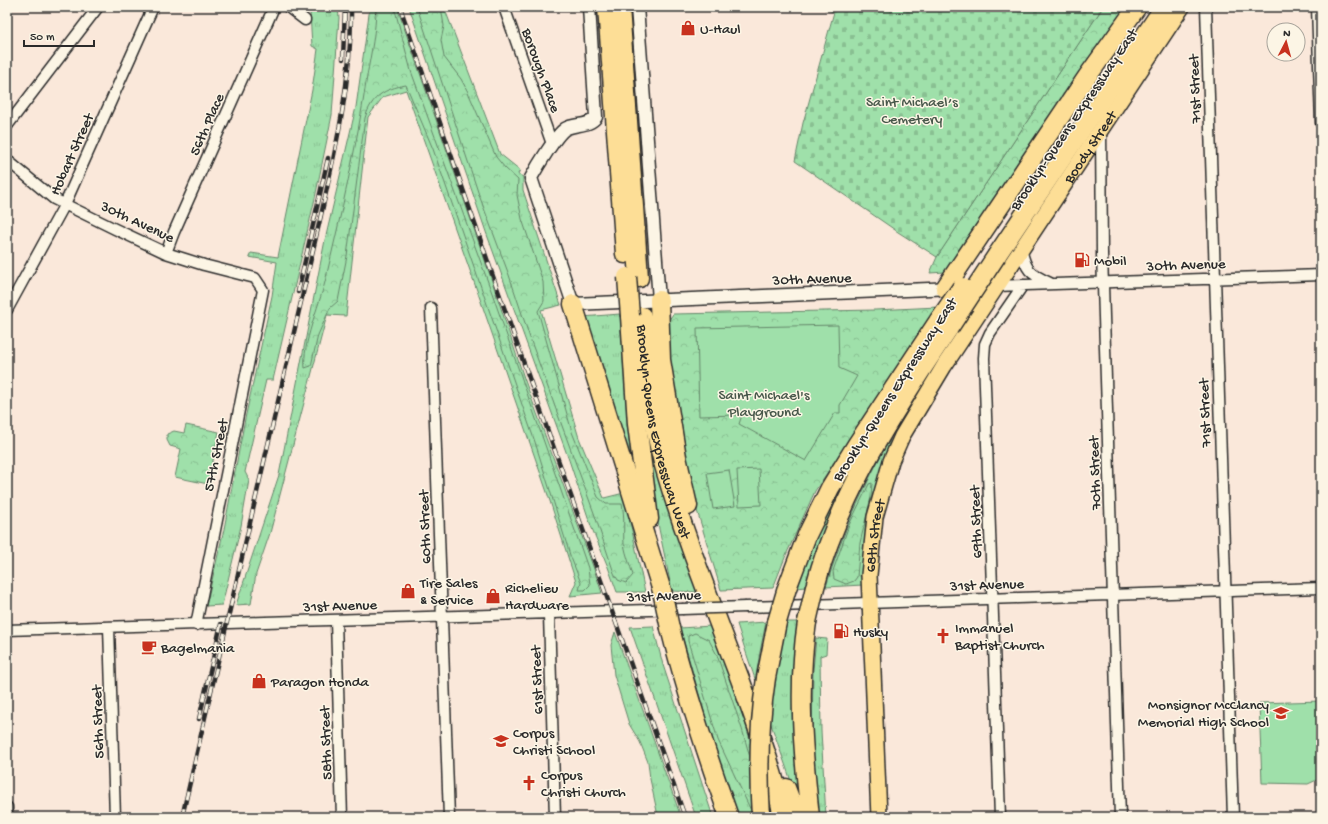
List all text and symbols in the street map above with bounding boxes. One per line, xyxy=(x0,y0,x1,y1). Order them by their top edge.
shop icon: U-Haul xyxy=(679,19,697,37)
place label: U-Haul xyxy=(700,21,741,39)
scale bar xyxy=(24,22,94,48)
north arrow xyxy=(1266,22,1306,62)
street label: Brooklyn-Queens Expressway East xyxy=(1006,24,1143,215)
street label: Borough Place xyxy=(516,25,564,116)
text: N xyxy=(1283,28,1291,40)
text: 50 m xyxy=(30,31,55,45)
street label: 71st Street xyxy=(1186,52,1206,125)
street label: 56th Place xyxy=(186,91,230,159)
park label: Saint Michael’s Cemetery xyxy=(866,94,958,129)
street label: Boody Street xyxy=(1060,107,1123,188)
street label: Hobart Street xyxy=(47,109,100,198)
street label: 30th Avenue xyxy=(97,198,177,248)
fuel station icon: Mobil xyxy=(1073,251,1091,269)
place label: Mobil xyxy=(1094,253,1127,271)
street label: 30th Avenue xyxy=(1145,256,1226,276)
street label: 30th Avenue xyxy=(771,270,852,290)
street label: Brooklyn-Queens Expressway East xyxy=(829,293,963,486)
street label: Brooklyn-Queens Expressway West xyxy=(632,323,694,543)
street label: 71st Street xyxy=(1196,376,1216,449)
park label: Saint Michael's Playground xyxy=(719,387,810,422)
street label: 57th Street xyxy=(201,416,234,493)
street label: 70th Street xyxy=(1086,434,1106,511)
street label: 69th Street xyxy=(967,483,987,559)
street label: 60th Street xyxy=(416,488,436,564)
street label: 68th Street xyxy=(862,496,891,573)
place label: Tire Sales & Service xyxy=(419,575,478,610)
street label: 31st Avenue xyxy=(949,576,1025,596)
place label: Richelieu Hardware xyxy=(505,580,569,615)
shop icon: Tire Sales & Service xyxy=(399,582,417,600)
shop icon: Richelieu Hardware xyxy=(484,587,502,605)
street label: 31st Avenue xyxy=(626,587,702,607)
street label: 31st Avenue xyxy=(302,597,378,617)
place label: Immanuel Baptist Church xyxy=(954,620,1045,655)
fuel station icon: Husky xyxy=(832,622,850,640)
place label: Husky xyxy=(853,624,889,642)
church icon: Immanuel Baptist Church xyxy=(934,627,952,645)
cafe icon: Bagelmania xyxy=(140,638,158,656)
place label: Bagelmania xyxy=(160,640,235,658)
street label: 61st Street xyxy=(528,643,548,715)
shop icon: Paragon Honda xyxy=(250,672,268,690)
place label: Paragon Honda xyxy=(270,674,370,692)
street label: 56th Street xyxy=(89,683,109,759)
place label: Monsignor McClancy Memorial High School xyxy=(1138,697,1270,732)
street label: 58th Street xyxy=(317,704,337,780)
school or university icon: Monsignor McClancy Memorial High School xyxy=(1272,704,1290,722)
place label: Corpus Christi School xyxy=(513,725,595,760)
school or university icon: Corpus Christi School xyxy=(492,732,510,750)
place label: Corpus Christi Church xyxy=(541,767,626,802)
church icon: Corpus Christi Church xyxy=(520,774,538,792)

